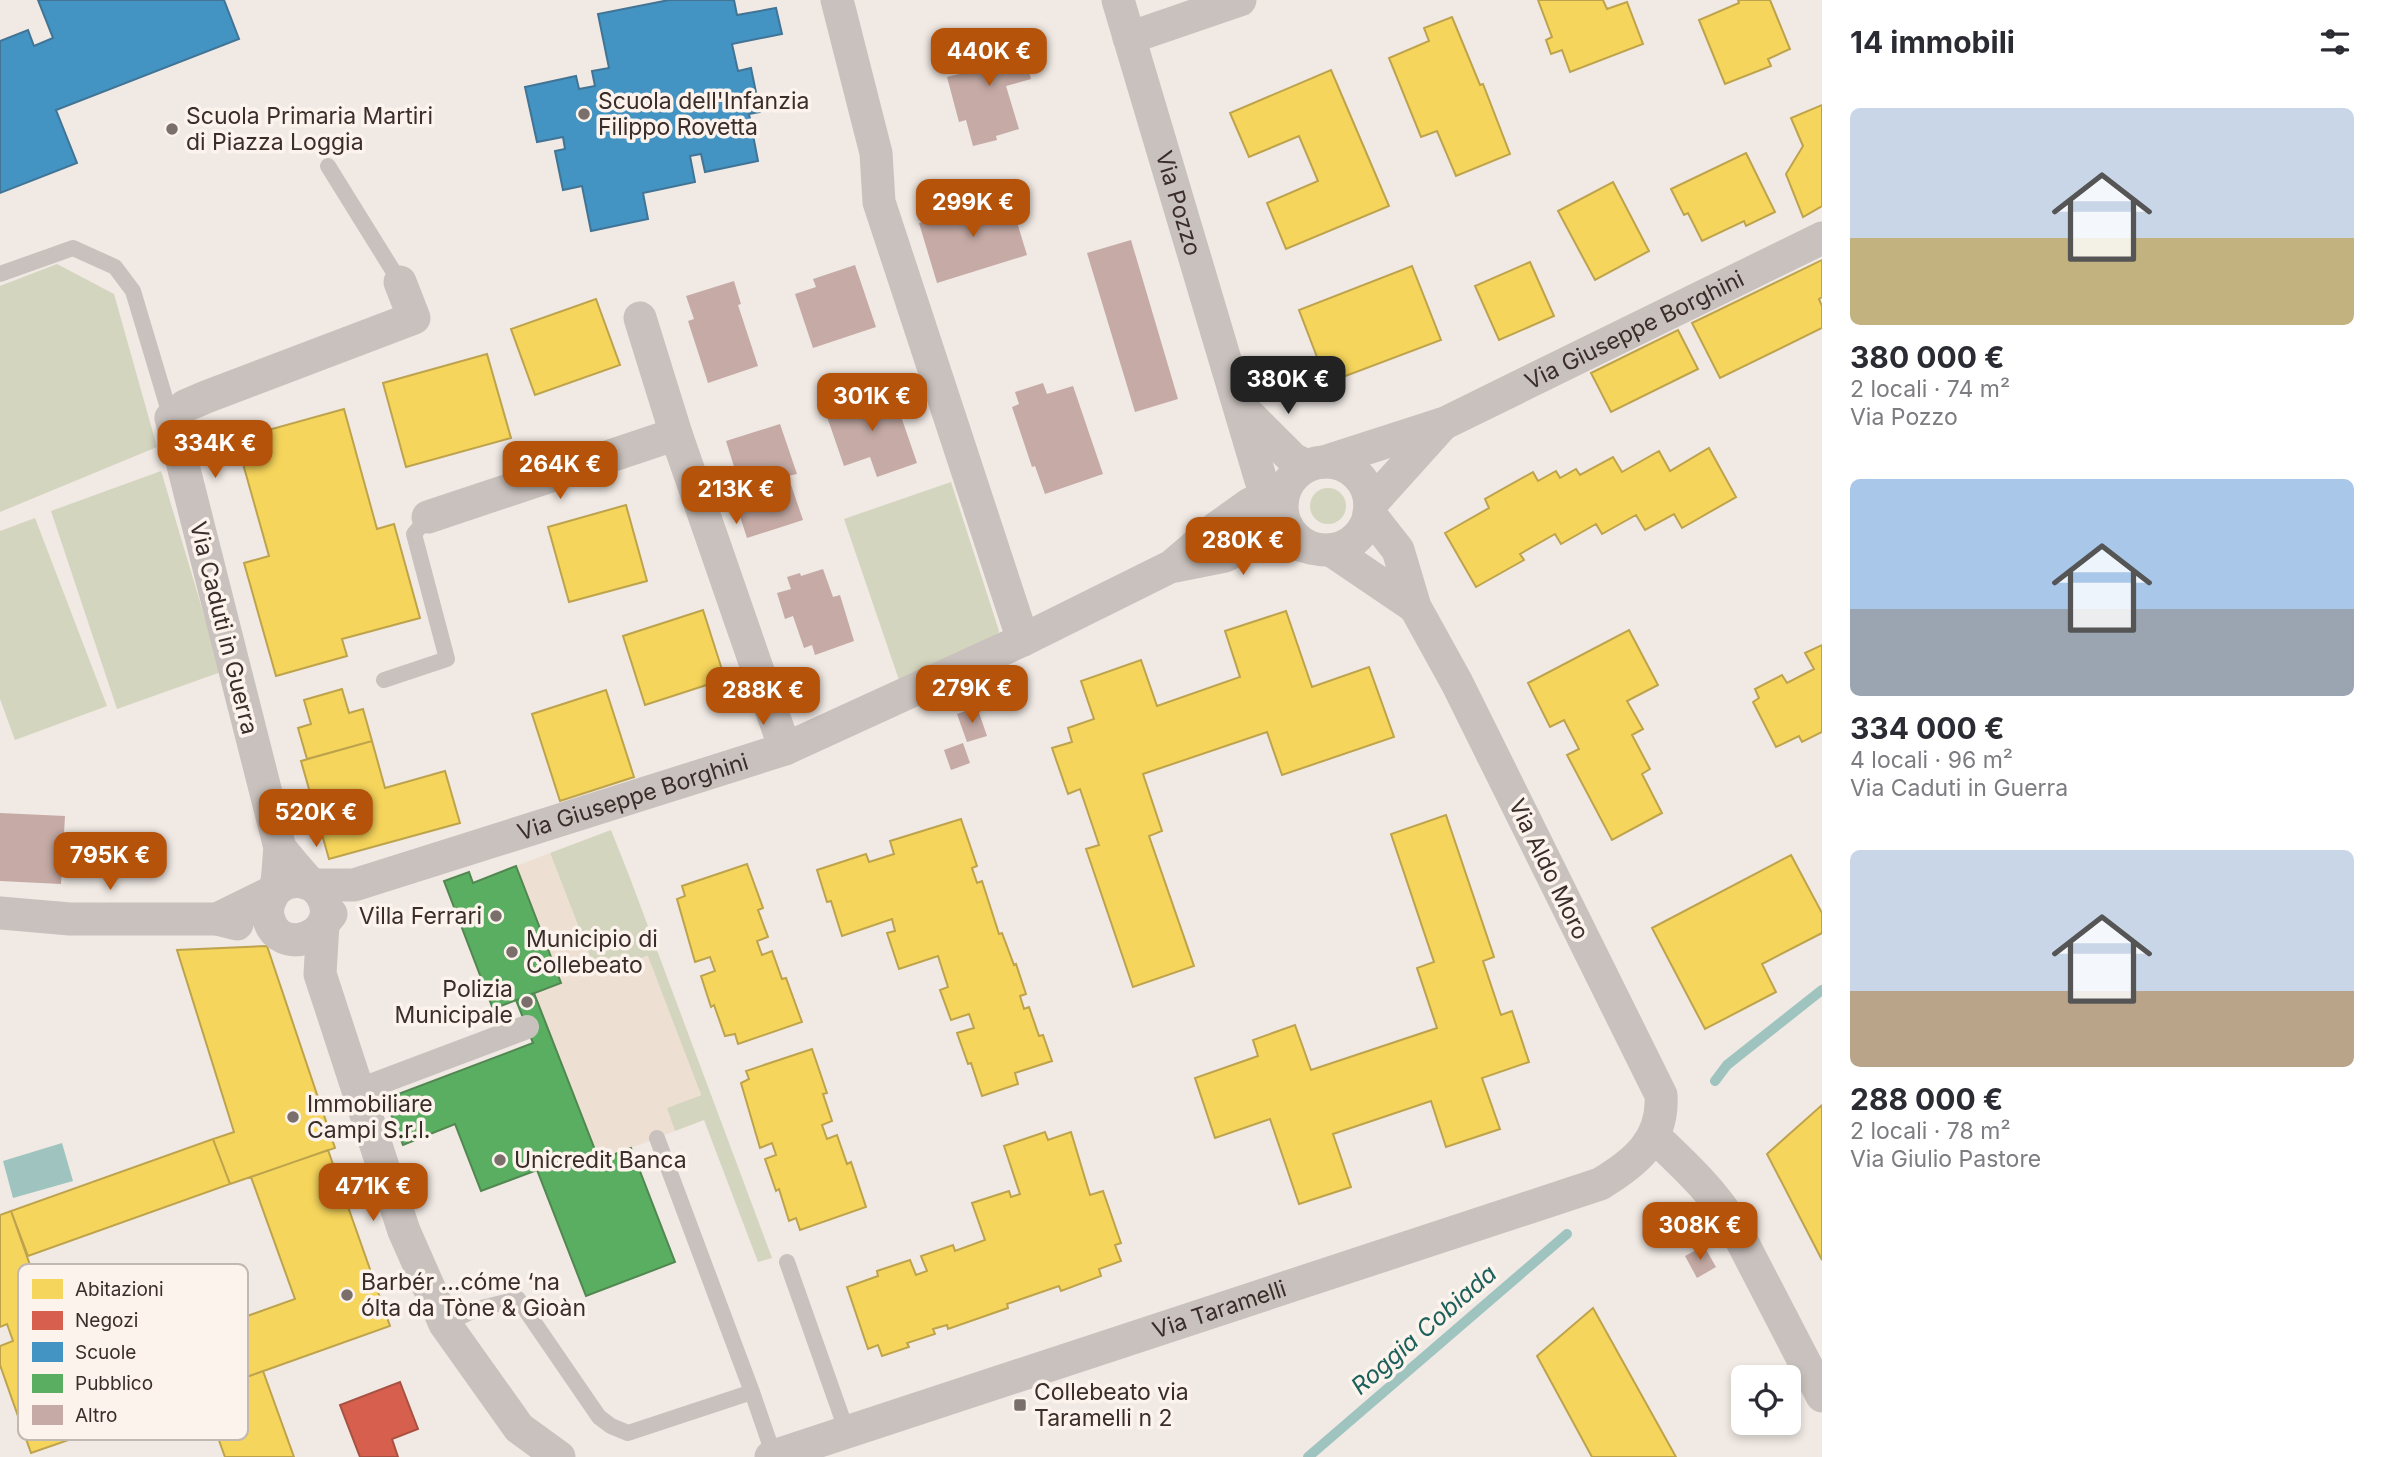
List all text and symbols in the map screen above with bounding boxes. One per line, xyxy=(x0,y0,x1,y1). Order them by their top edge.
icon: filters xyxy=(2316,23,2354,61)
text: 14 immobili xyxy=(1850,24,2015,60)
pin: 440K € xyxy=(932,28,1046,88)
text: 440K € xyxy=(947,37,1031,65)
place label: Scuola dell'Infanzia Filippo Rovetta xyxy=(598,87,809,141)
place label: Scuola Primaria Martiri di Piazza Loggia xyxy=(186,102,433,156)
marker: Scuola dell'Infanzia Filippo Rovetta xyxy=(576,106,592,122)
marker: Scuola Primaria Martiri di Piazza Loggia xyxy=(164,121,180,137)
street label: Via Pozzo xyxy=(1150,148,1207,259)
icon: home xyxy=(2039,154,2165,280)
pin: 299K € xyxy=(916,180,1030,239)
text: 299K € xyxy=(932,188,1014,216)
street label: Via Giuseppe Borghini xyxy=(1520,265,1748,396)
text: 380 000 € xyxy=(1850,339,2005,375)
pin: 380K € xyxy=(1231,356,1345,416)
text: 380K € xyxy=(1246,365,1330,393)
pin: 301K € xyxy=(815,374,929,433)
text: 2 locali · 74 m² xyxy=(1850,375,2010,403)
text: 301K € xyxy=(833,382,911,410)
text: Via Pozzo xyxy=(1850,403,1958,431)
pin: 334K € xyxy=(158,420,272,480)
text: 334K € xyxy=(174,429,256,457)
pin: 264K € xyxy=(503,442,617,501)
text: 264K € xyxy=(519,450,601,478)
pin: 213K € xyxy=(679,466,793,526)
text: 213K € xyxy=(698,475,775,503)
pin: 280K € xyxy=(1186,518,1300,577)
street label: Via Caduti in Guerra xyxy=(184,519,264,737)
icon: home xyxy=(2039,525,2165,651)
text: 280K € xyxy=(1202,526,1284,554)
pin: 279K € xyxy=(915,666,1029,725)
pin: 288K € xyxy=(706,668,820,727)
text: 279K € xyxy=(932,674,1012,702)
text: 288K € xyxy=(722,676,804,704)
text: 334 000 € xyxy=(1850,710,2004,746)
text: 4 locali · 96 m² xyxy=(1850,746,2013,774)
street label: Via Giuseppe Borghini xyxy=(514,748,752,847)
text: Via Caduti in Guerra xyxy=(1850,774,2068,802)
pin: 520K € xyxy=(259,790,373,849)
street label: Via Aldo Moro xyxy=(1503,794,1595,944)
text: 520K € xyxy=(275,798,357,826)
pin: 795K € xyxy=(53,832,167,892)
text: 795K € xyxy=(70,841,150,869)
icon: home xyxy=(2039,896,2165,1022)
place label: Villa Ferrari xyxy=(359,902,482,930)
marker: Villa Ferrari xyxy=(488,908,504,924)
place label: Municipio di Collebeato xyxy=(526,925,658,979)
marker: Municipio di Collebeato xyxy=(504,944,520,960)
place label: Polizia Municipale xyxy=(395,975,513,1029)
marker: Polizia Municipale xyxy=(519,994,535,1010)
text: 288 000 € xyxy=(1850,1081,2003,1117)
place label: Immobiliare Campi S.r.l. xyxy=(307,1090,433,1144)
marker: Immobiliare Campi S.r.l. xyxy=(285,1109,301,1125)
text: 2 locali · 78 m² xyxy=(1850,1117,2011,1145)
text: Via Giulio Pastore xyxy=(1850,1145,2041,1173)
place label: Unicredit Banca xyxy=(514,1146,687,1174)
marker: Unicredit Banca xyxy=(492,1152,508,1168)
pin: 471K € xyxy=(316,1164,430,1223)
text: 471K € xyxy=(335,1172,411,1200)
pin: 308K € xyxy=(1643,1202,1757,1262)
text: 308K € xyxy=(1658,1211,1742,1239)
water label: Roggia Cobiada xyxy=(1345,1259,1502,1401)
legend xyxy=(18,1264,248,1440)
place label: Barbér ...cóme ‘na ólta da Tòne & Gioàn xyxy=(361,1268,586,1322)
street label: Via Taramelli xyxy=(1149,1274,1290,1344)
text: Abitazioni xyxy=(75,1278,164,1301)
marker: Barbér ...cóme ‘na ólta da Tòne & Gioàn xyxy=(339,1287,355,1303)
text: Negozi xyxy=(75,1309,138,1332)
text: Scuole xyxy=(75,1341,136,1364)
map controls xyxy=(1731,1365,1801,1435)
button: locate xyxy=(1731,1365,1801,1435)
text: Pubblico xyxy=(75,1372,153,1395)
place label: Collebeato via Taramelli n 2 xyxy=(1034,1378,1189,1432)
marker: Collebeato via Taramelli n 2 xyxy=(1012,1397,1028,1413)
text: Altro xyxy=(75,1404,117,1427)

